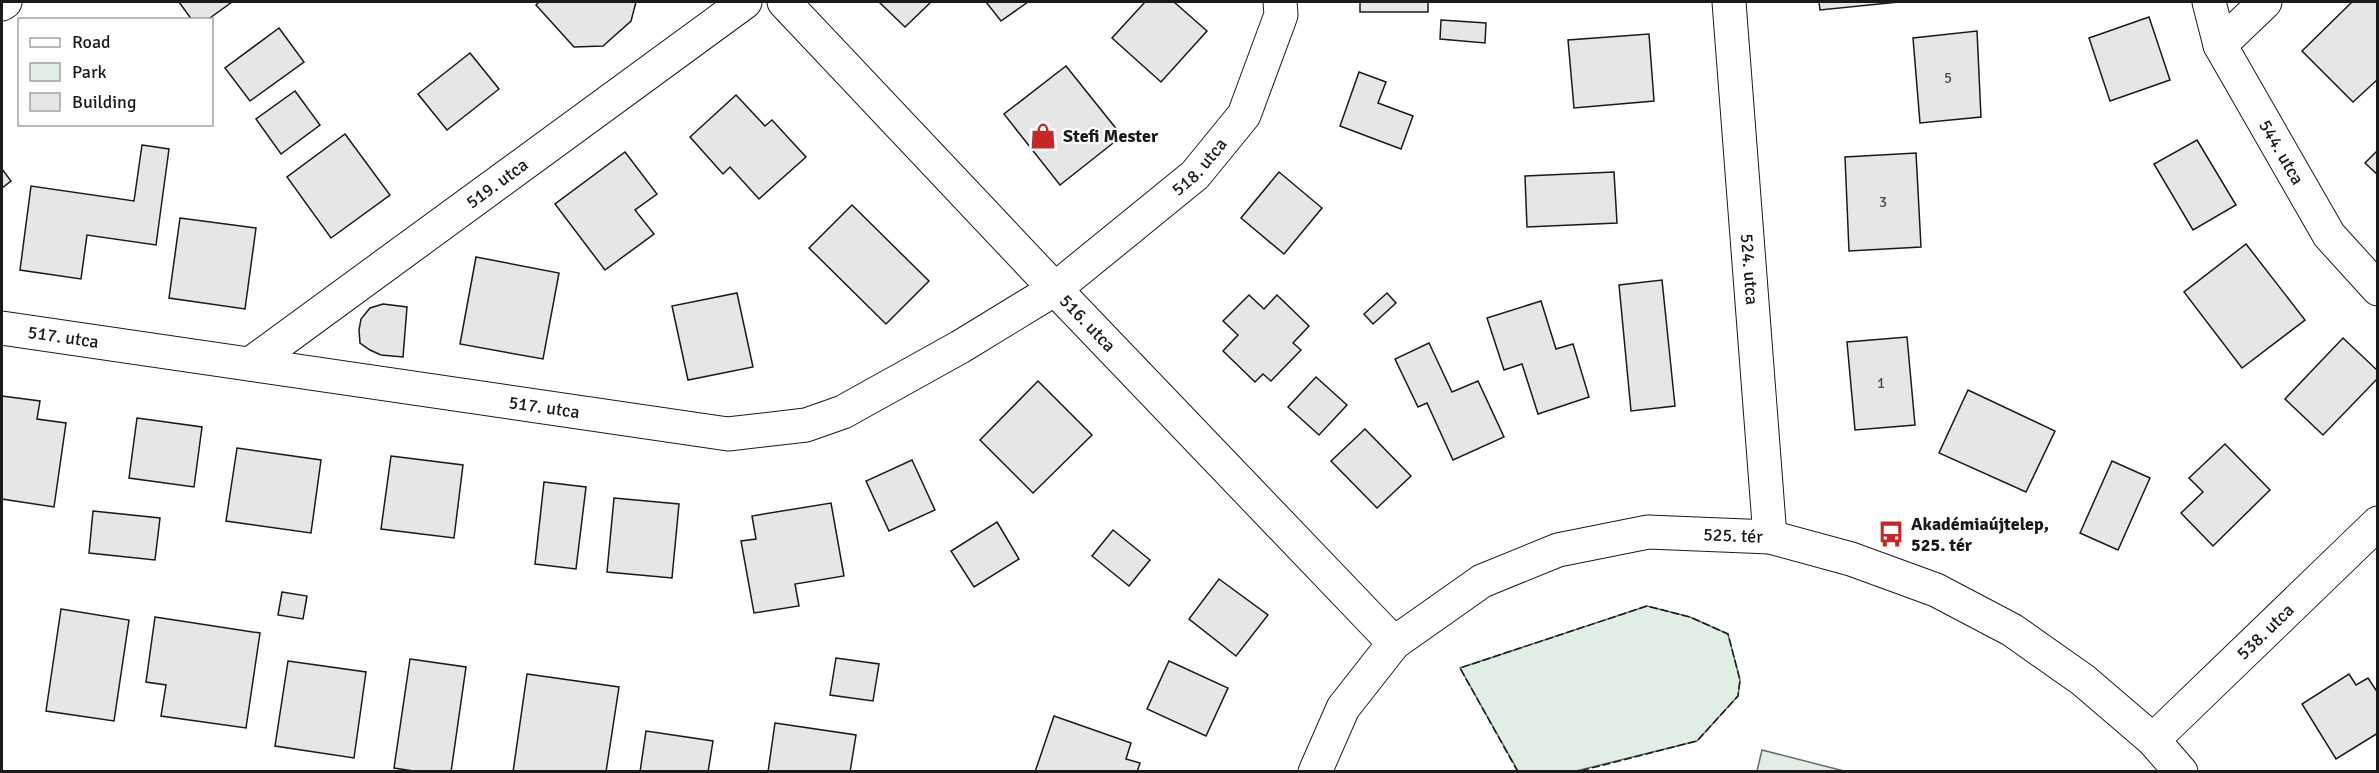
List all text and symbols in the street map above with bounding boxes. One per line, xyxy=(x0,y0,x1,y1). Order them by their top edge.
legend xyxy=(18,18,213,126)
text: Road xyxy=(72,31,111,53)
text: Park xyxy=(72,61,107,83)
house number: 5 xyxy=(1944,69,1952,87)
text: Building xyxy=(72,91,136,113)
street label: 544. utca xyxy=(2254,116,2309,189)
shop icon: Stefi Mester xyxy=(1028,121,1058,151)
place label: Stefi Mester xyxy=(1063,125,1159,147)
street label: 518. utca xyxy=(1167,133,1232,201)
street label: 519. utca xyxy=(462,153,532,213)
house number: 3 xyxy=(1879,193,1887,211)
street label: 524. utca xyxy=(1736,233,1763,306)
street label: 516. utca xyxy=(1055,290,1120,357)
street label: 517. utca xyxy=(26,321,100,353)
house number: 1 xyxy=(1877,374,1885,392)
street label: 517. utca xyxy=(507,391,581,423)
place label: Akadémiaújtelep, 525. tér xyxy=(1911,513,2049,556)
bus stop icon: Akadémiaújtelep, 525. tér xyxy=(1876,519,1906,549)
street label: 525. tér xyxy=(1703,523,1764,548)
street label: 538. utca xyxy=(2232,599,2299,664)

